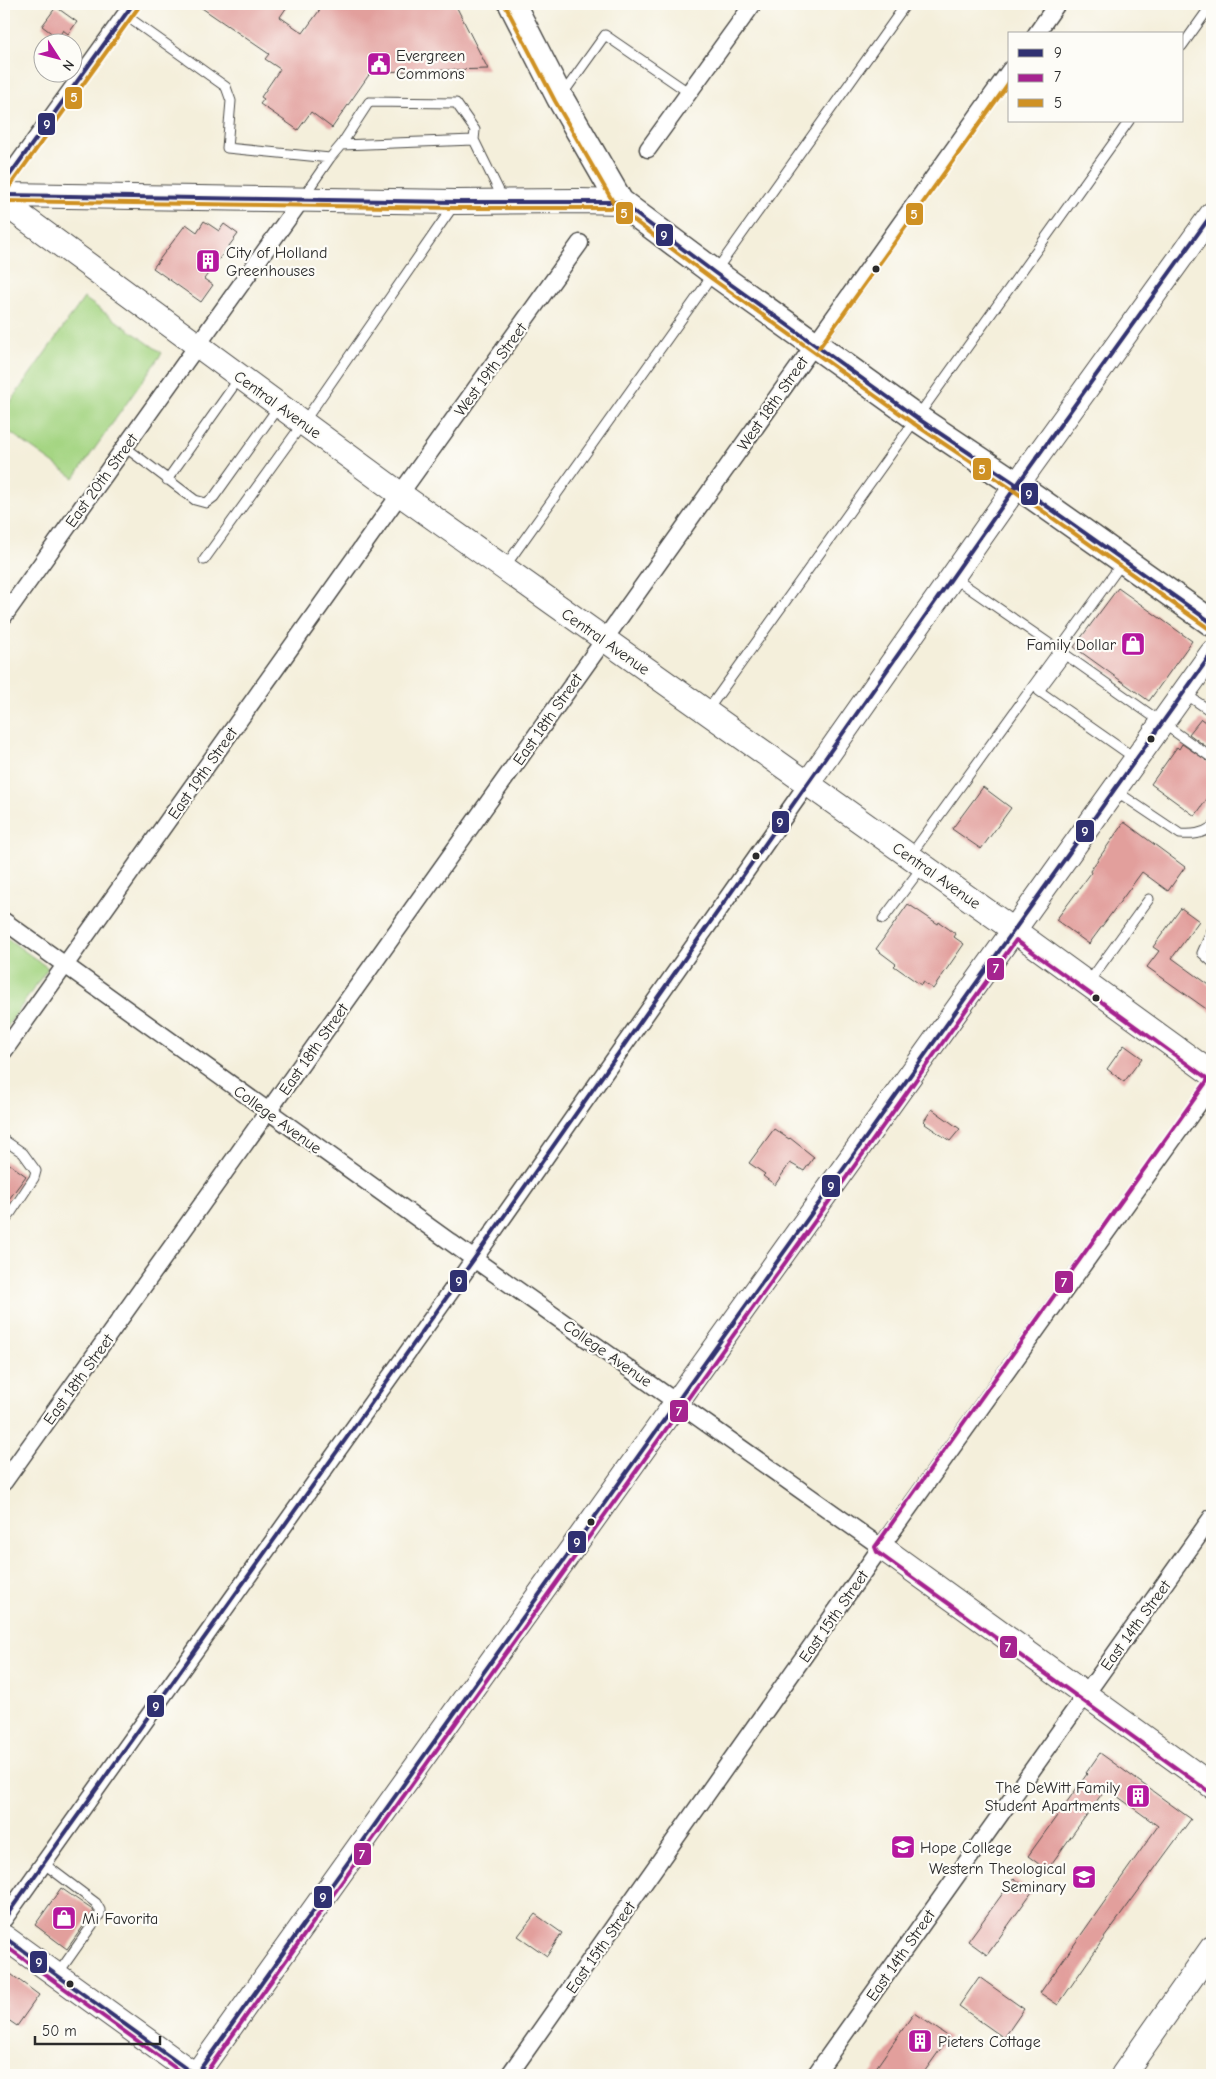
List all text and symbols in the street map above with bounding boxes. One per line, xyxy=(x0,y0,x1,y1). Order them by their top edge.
north arrow xyxy=(32,32,82,82)
legend xyxy=(1008,32,1184,122)
text: 9 xyxy=(1054,44,1062,62)
place label: Evergreen Commons xyxy=(396,47,465,83)
public building icon: Evergreen Commons xyxy=(366,51,392,77)
text: N xyxy=(59,57,78,74)
text: 7 xyxy=(1054,68,1061,86)
line badge: 5 xyxy=(64,86,83,110)
text: 5 xyxy=(70,89,78,106)
text: 5 xyxy=(1054,94,1062,112)
line badge: 9 xyxy=(37,112,56,136)
text: 9 xyxy=(43,116,51,133)
line badge: 5 xyxy=(615,201,634,225)
line badge: 5 xyxy=(905,202,924,226)
text: 5 xyxy=(620,205,628,222)
text: 5 xyxy=(910,206,918,223)
line badge: 9 xyxy=(655,223,674,247)
text: 9 xyxy=(660,227,668,244)
place label: City of Holland Greenhouses xyxy=(226,244,327,280)
building icon: City of Holland Greenhouses xyxy=(195,248,221,274)
unlabelled marker xyxy=(871,264,881,274)
street label: West 19th Street xyxy=(451,319,531,420)
street label: West 18th Street xyxy=(734,353,812,454)
street label: Central Avenue xyxy=(230,367,324,442)
street label: East 20th Street xyxy=(62,430,142,531)
line badge: 5 xyxy=(972,457,992,481)
text: 5 xyxy=(978,461,986,478)
line badge: 9 xyxy=(1020,482,1039,506)
text: 9 xyxy=(1025,486,1033,503)
street label: Central Avenue xyxy=(558,605,653,679)
shop icon: Family Dollar xyxy=(1120,631,1146,657)
place label: Family Dollar xyxy=(1026,636,1117,654)
street label: East 18th Street xyxy=(510,670,586,769)
street label: East 19th Street xyxy=(165,724,241,823)
unlabelled marker xyxy=(1146,734,1156,744)
line badge: 9 xyxy=(771,810,790,834)
text: 9 xyxy=(776,814,784,831)
line badge: 9 xyxy=(1075,819,1095,843)
text: 9 xyxy=(1081,823,1089,840)
street label: Central Avenue xyxy=(889,839,984,913)
unlabelled marker xyxy=(751,851,761,861)
line badge: 7 xyxy=(986,957,1005,981)
text: 7 xyxy=(993,960,1000,977)
unlabelled marker xyxy=(1091,993,1101,1003)
street label: East 18th Street xyxy=(276,1000,352,1099)
street label: College Avenue xyxy=(230,1082,325,1158)
line badge: 9 xyxy=(821,1174,841,1198)
text: 9 xyxy=(827,1178,835,1195)
line badge: 9 xyxy=(449,1269,468,1293)
line badge: 7 xyxy=(1054,1270,1074,1294)
text: 9 xyxy=(455,1273,463,1290)
text: 7 xyxy=(1061,1274,1068,1291)
street label: College Avenue xyxy=(560,1317,655,1391)
street label: East 18th Street xyxy=(40,1330,118,1428)
line badge: 7 xyxy=(669,1399,689,1423)
text: 7 xyxy=(676,1403,683,1420)
unlabelled marker xyxy=(586,1517,596,1527)
line badge: 9 xyxy=(567,1530,587,1554)
text: 9 xyxy=(573,1534,581,1551)
street label: East 15th Street xyxy=(795,1567,872,1666)
street label: East 14th Street xyxy=(1097,1577,1175,1674)
line badge: 7 xyxy=(999,1635,1018,1659)
text: 7 xyxy=(1005,1639,1012,1656)
line badge: 9 xyxy=(146,1694,165,1718)
text: 9 xyxy=(152,1698,160,1715)
place label: The DeWitt Family Student Apartments xyxy=(985,1779,1121,1815)
building icon: The DeWitt Family Student Apartments xyxy=(1125,1783,1151,1809)
school or university icon: Hope College xyxy=(890,1834,916,1860)
place label: Hope College xyxy=(920,1839,1012,1857)
line badge: 7 xyxy=(353,1842,372,1866)
text: 7 xyxy=(359,1846,366,1863)
place label: Western Theological Seminary xyxy=(929,1860,1067,1896)
school or university icon: Western Theological Seminary xyxy=(1071,1864,1097,1890)
line badge: 9 xyxy=(313,1885,333,1909)
text: 9 xyxy=(319,1889,327,1906)
street label: East 15th Street xyxy=(562,1898,639,1997)
shop icon: Mi Favorita xyxy=(51,1905,77,1931)
street label: East 14th Street xyxy=(863,1906,939,2005)
place label: Mi Favorita xyxy=(82,1910,158,1928)
line badge: 9 xyxy=(29,1950,48,1974)
text: 9 xyxy=(35,1954,43,1971)
unlabelled marker xyxy=(65,1979,75,1989)
scale bar xyxy=(35,2014,160,2046)
text: 50 m xyxy=(42,2022,77,2040)
building icon: Pieters Cottage xyxy=(907,2028,933,2054)
place label: Pieters Cottage xyxy=(938,2033,1041,2051)

